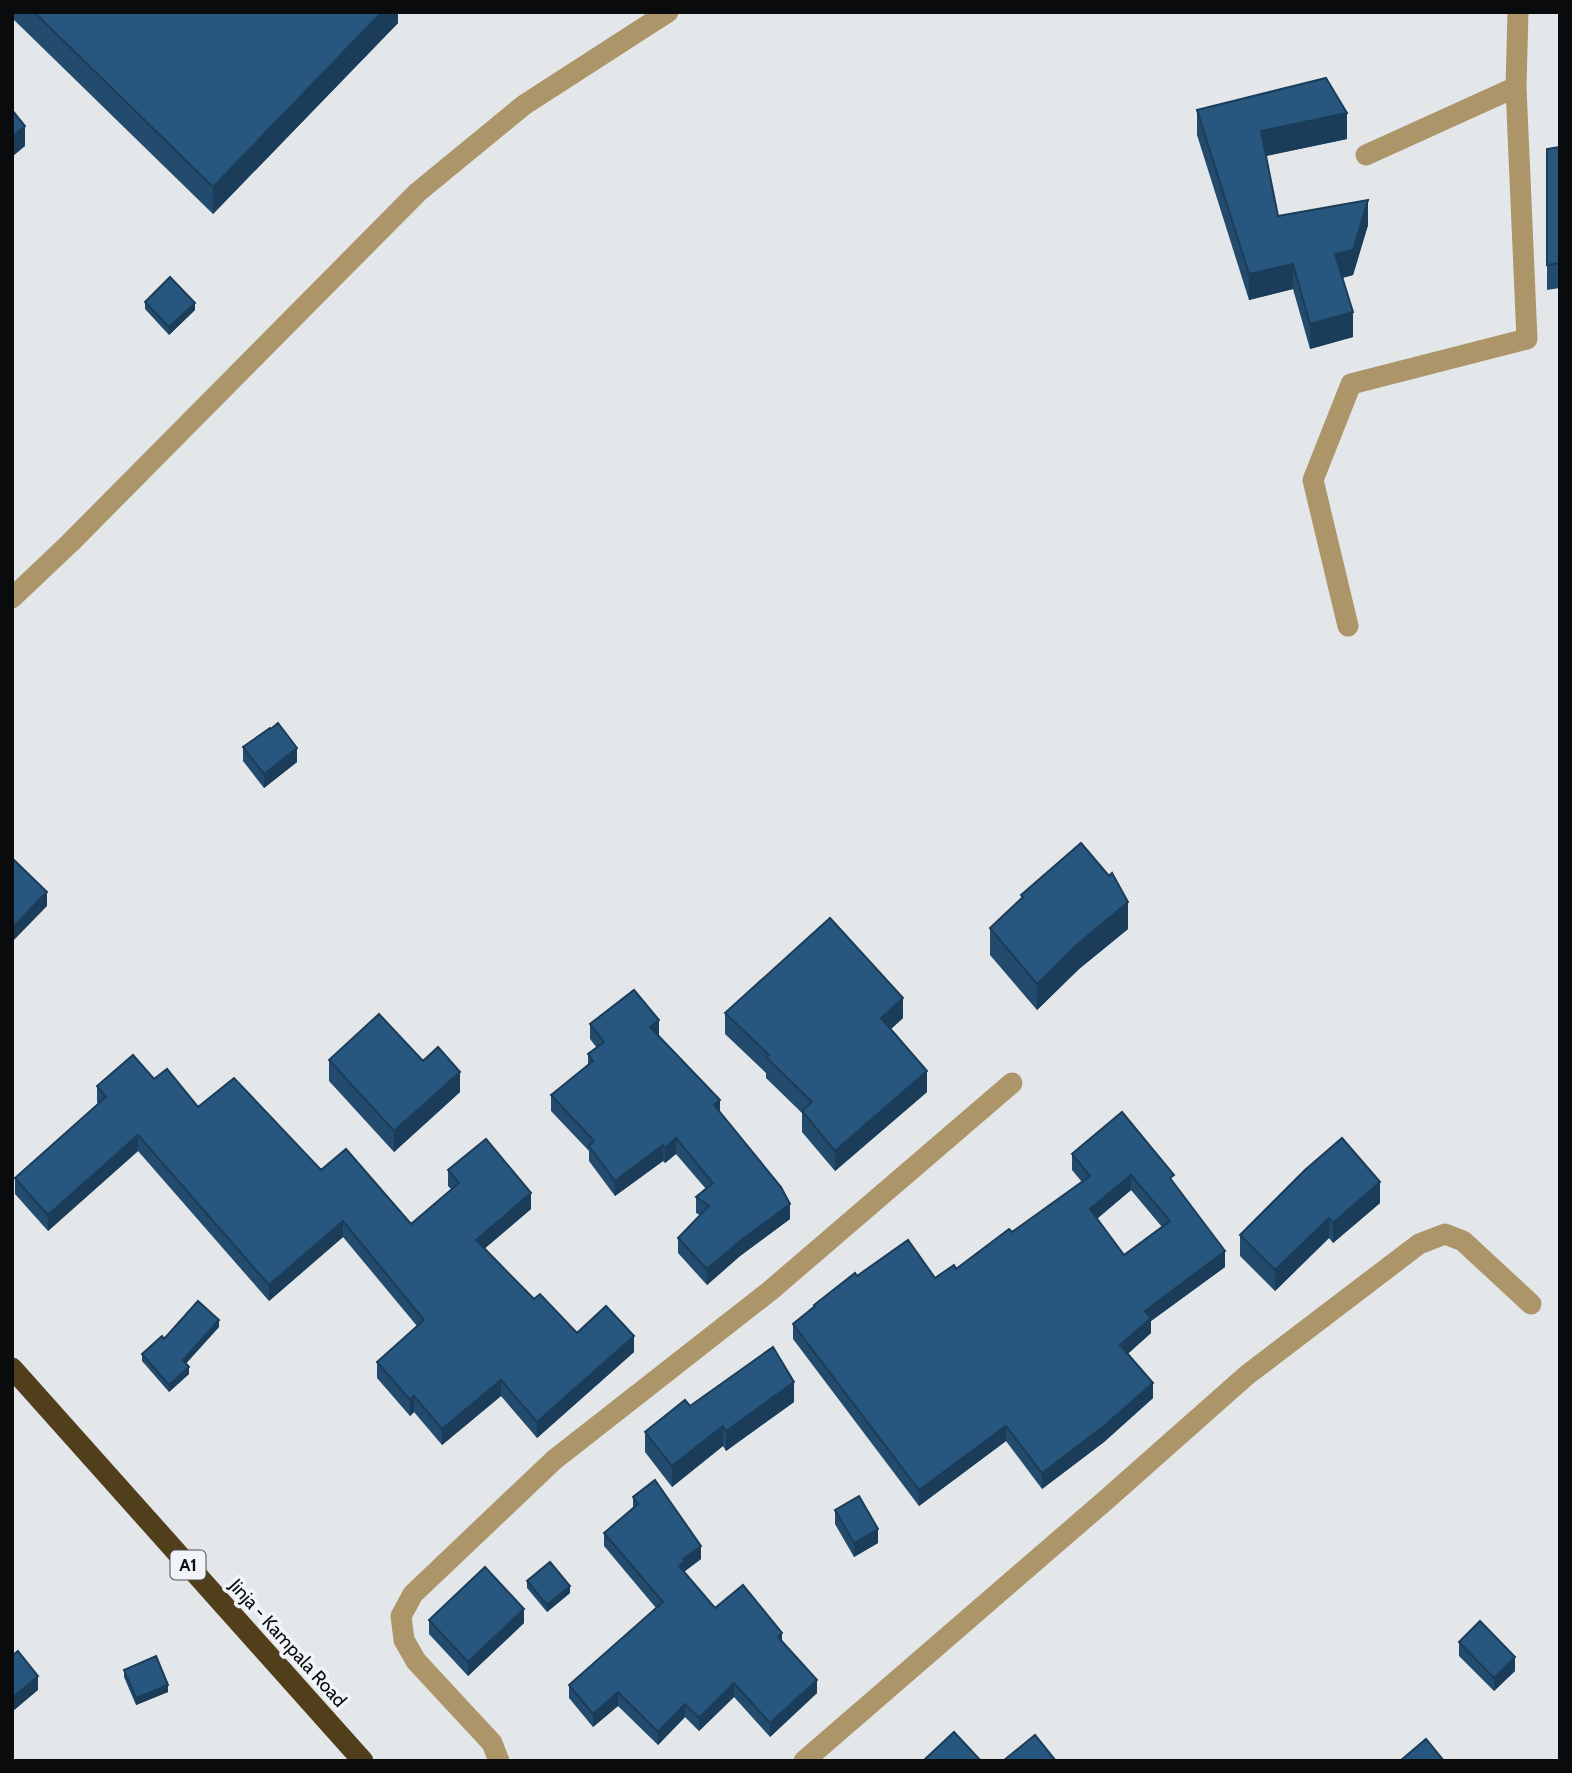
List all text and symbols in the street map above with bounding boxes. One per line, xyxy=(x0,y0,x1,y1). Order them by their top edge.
road number: A1 xyxy=(170,1550,206,1580)
street label: Jinja - Kampala Road xyxy=(224,1573,352,1712)

